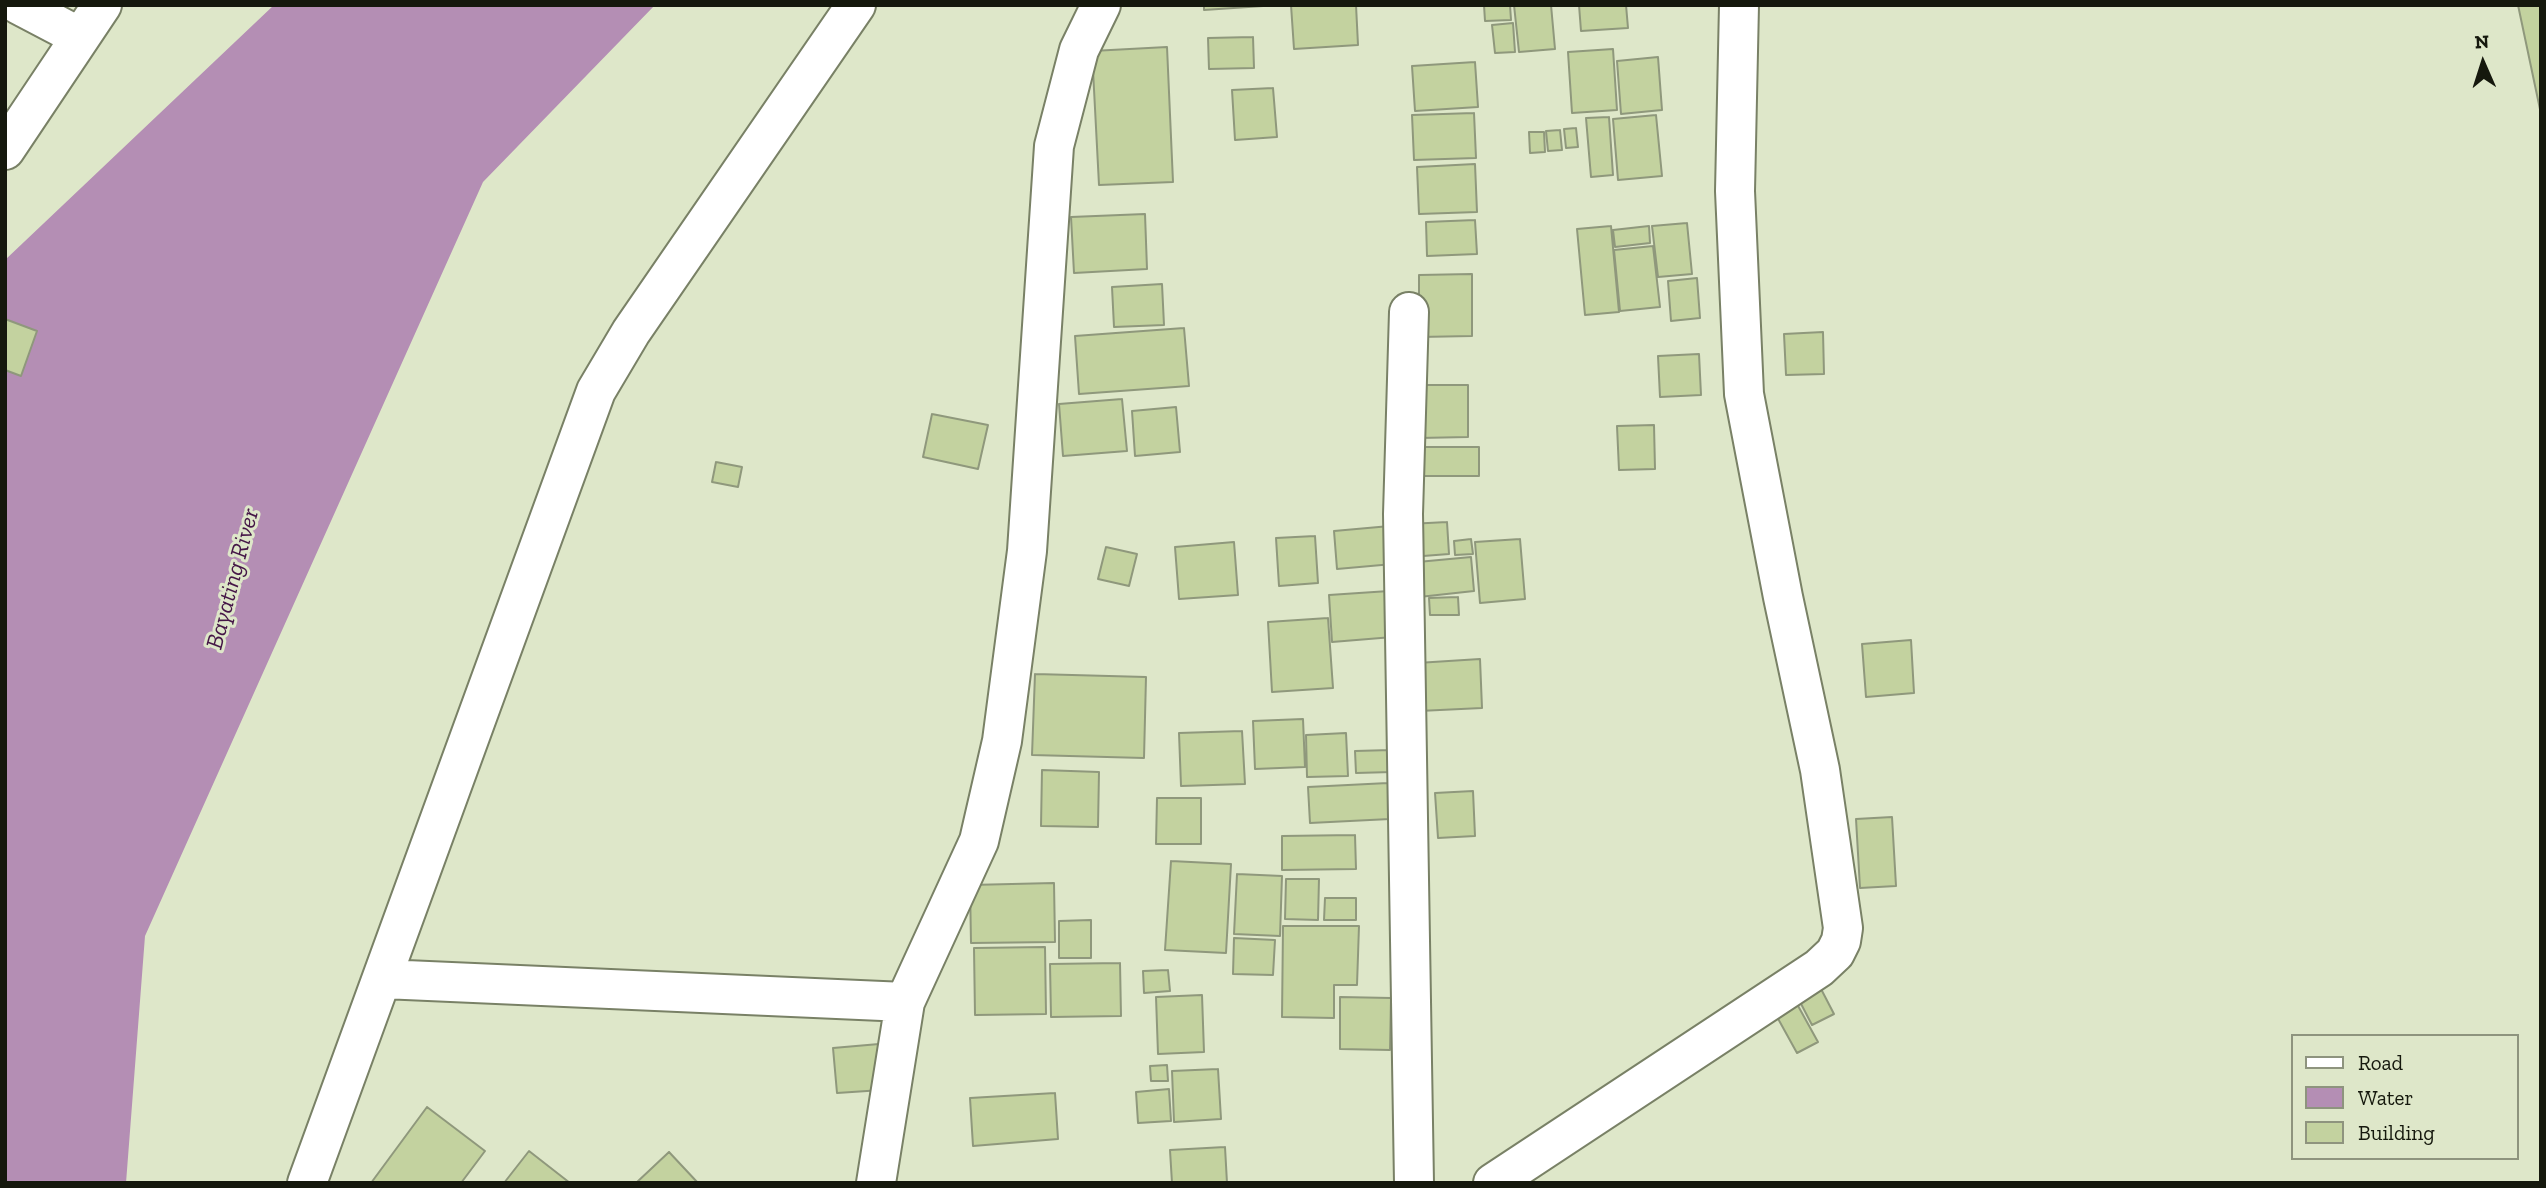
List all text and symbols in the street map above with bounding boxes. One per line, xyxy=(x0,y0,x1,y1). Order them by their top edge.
north arrow xyxy=(2448,28,2518,98)
text: N xyxy=(2474,30,2490,53)
water label: Bayating River xyxy=(200,506,266,652)
legend xyxy=(2290,1034,2518,1160)
text: Road xyxy=(2358,1050,2403,1075)
text: Water xyxy=(2358,1085,2413,1110)
text: Building xyxy=(2358,1120,2435,1145)

